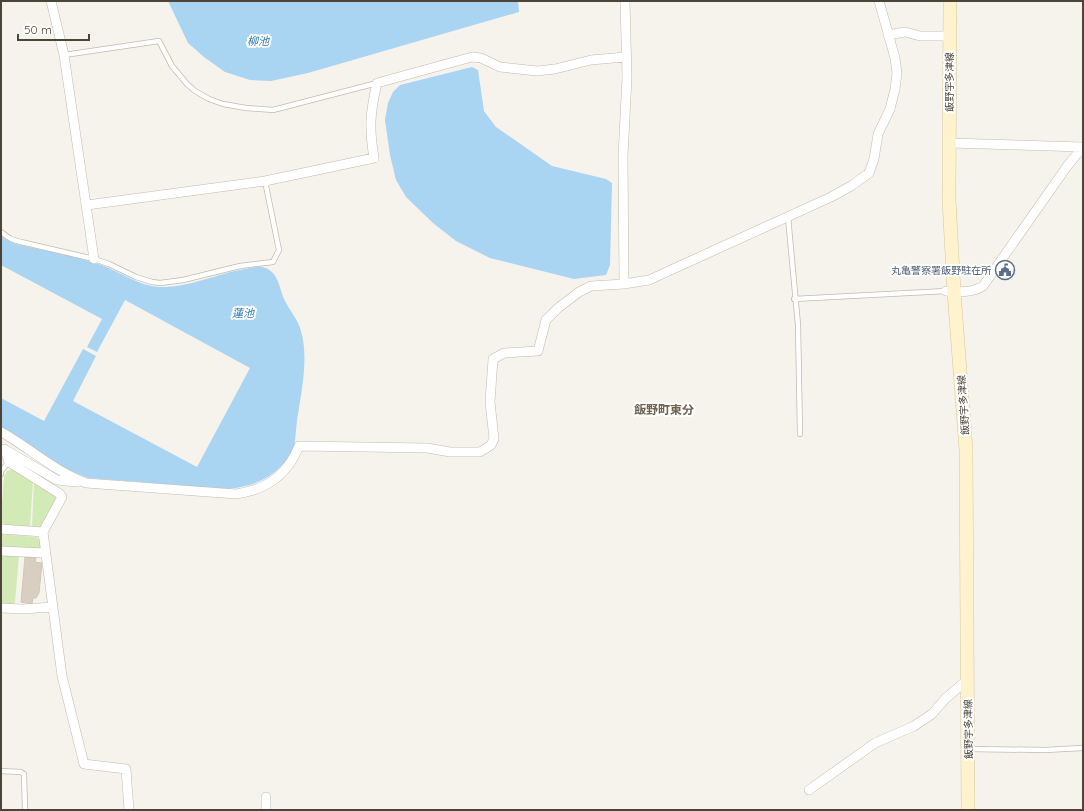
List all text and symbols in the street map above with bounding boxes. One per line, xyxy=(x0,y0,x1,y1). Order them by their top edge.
scale bar xyxy=(18,16,89,42)
text: 50 m xyxy=(24,22,52,37)
water label: 柳池 xyxy=(247,34,270,48)
street label: 飯野宇多津線 xyxy=(943,52,956,112)
public building icon: 丸亀警察署飯野駐在所 xyxy=(994,259,1016,281)
place label: 丸亀警察署飯野駐在所 xyxy=(891,264,991,277)
water label: 蓮池 xyxy=(232,306,255,320)
street label: 飯野宇多津線 xyxy=(955,375,972,435)
district label: 飯野町東分 xyxy=(634,402,694,417)
street label: 飯野宇多津線 xyxy=(961,699,976,759)

